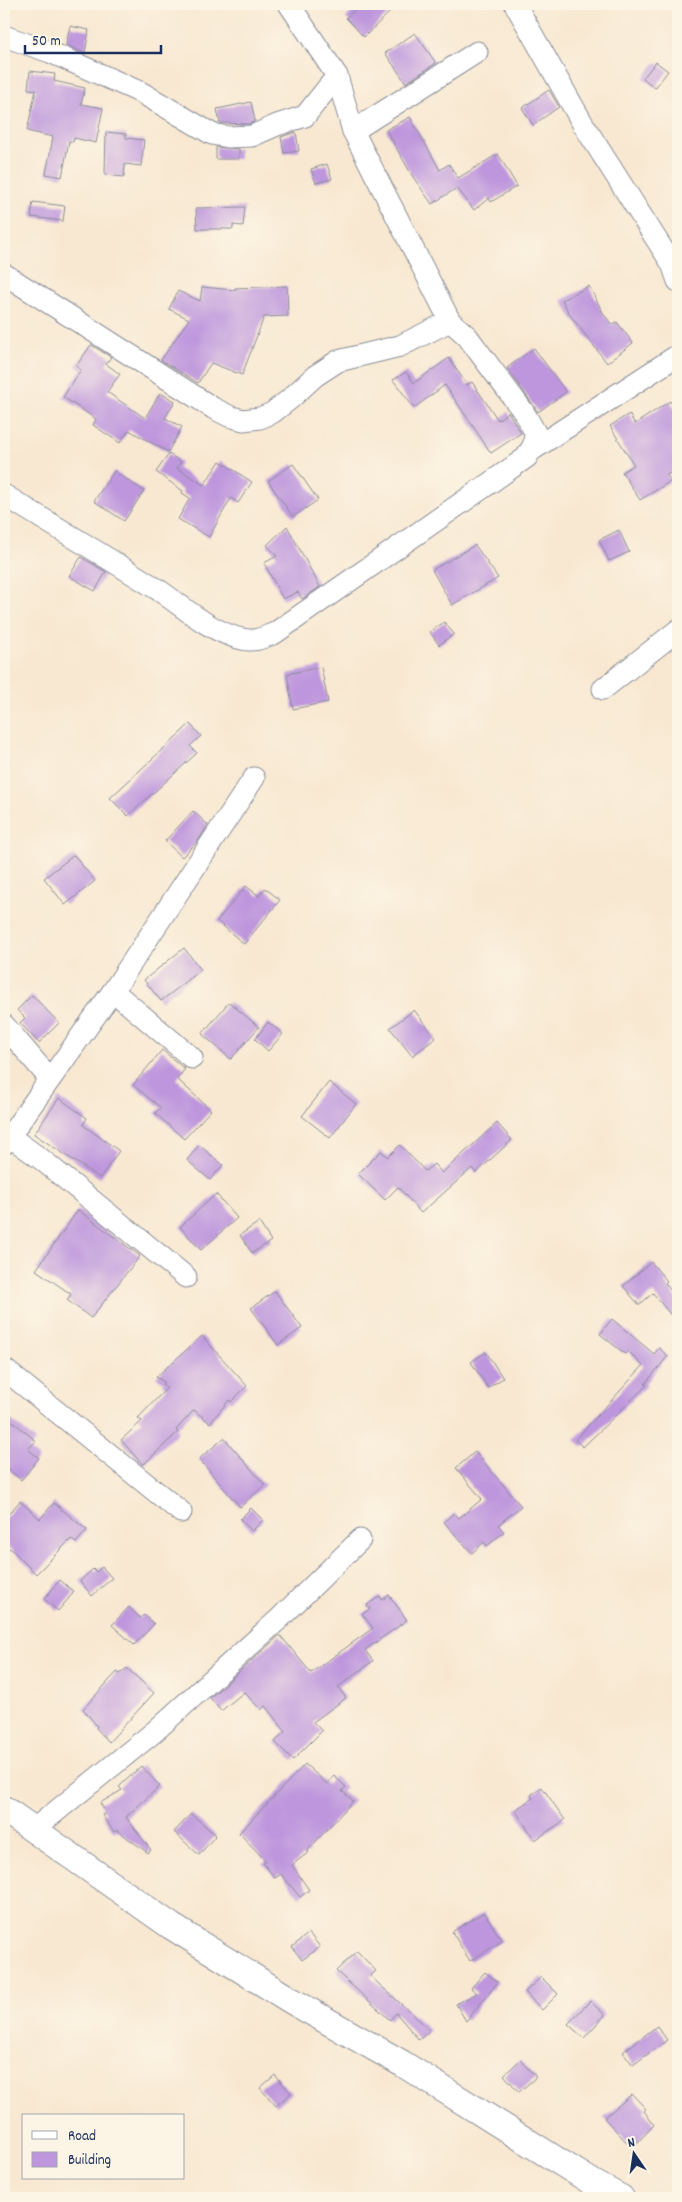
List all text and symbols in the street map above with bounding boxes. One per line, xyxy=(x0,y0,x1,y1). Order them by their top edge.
scale bar xyxy=(25,22,161,54)
text: 50 m xyxy=(32,31,61,53)
legend xyxy=(22,2114,185,2180)
text: Road xyxy=(68,2126,96,2148)
north arrow xyxy=(610,2130,660,2180)
text: N xyxy=(626,2133,637,2154)
text: Building xyxy=(68,2150,111,2172)

